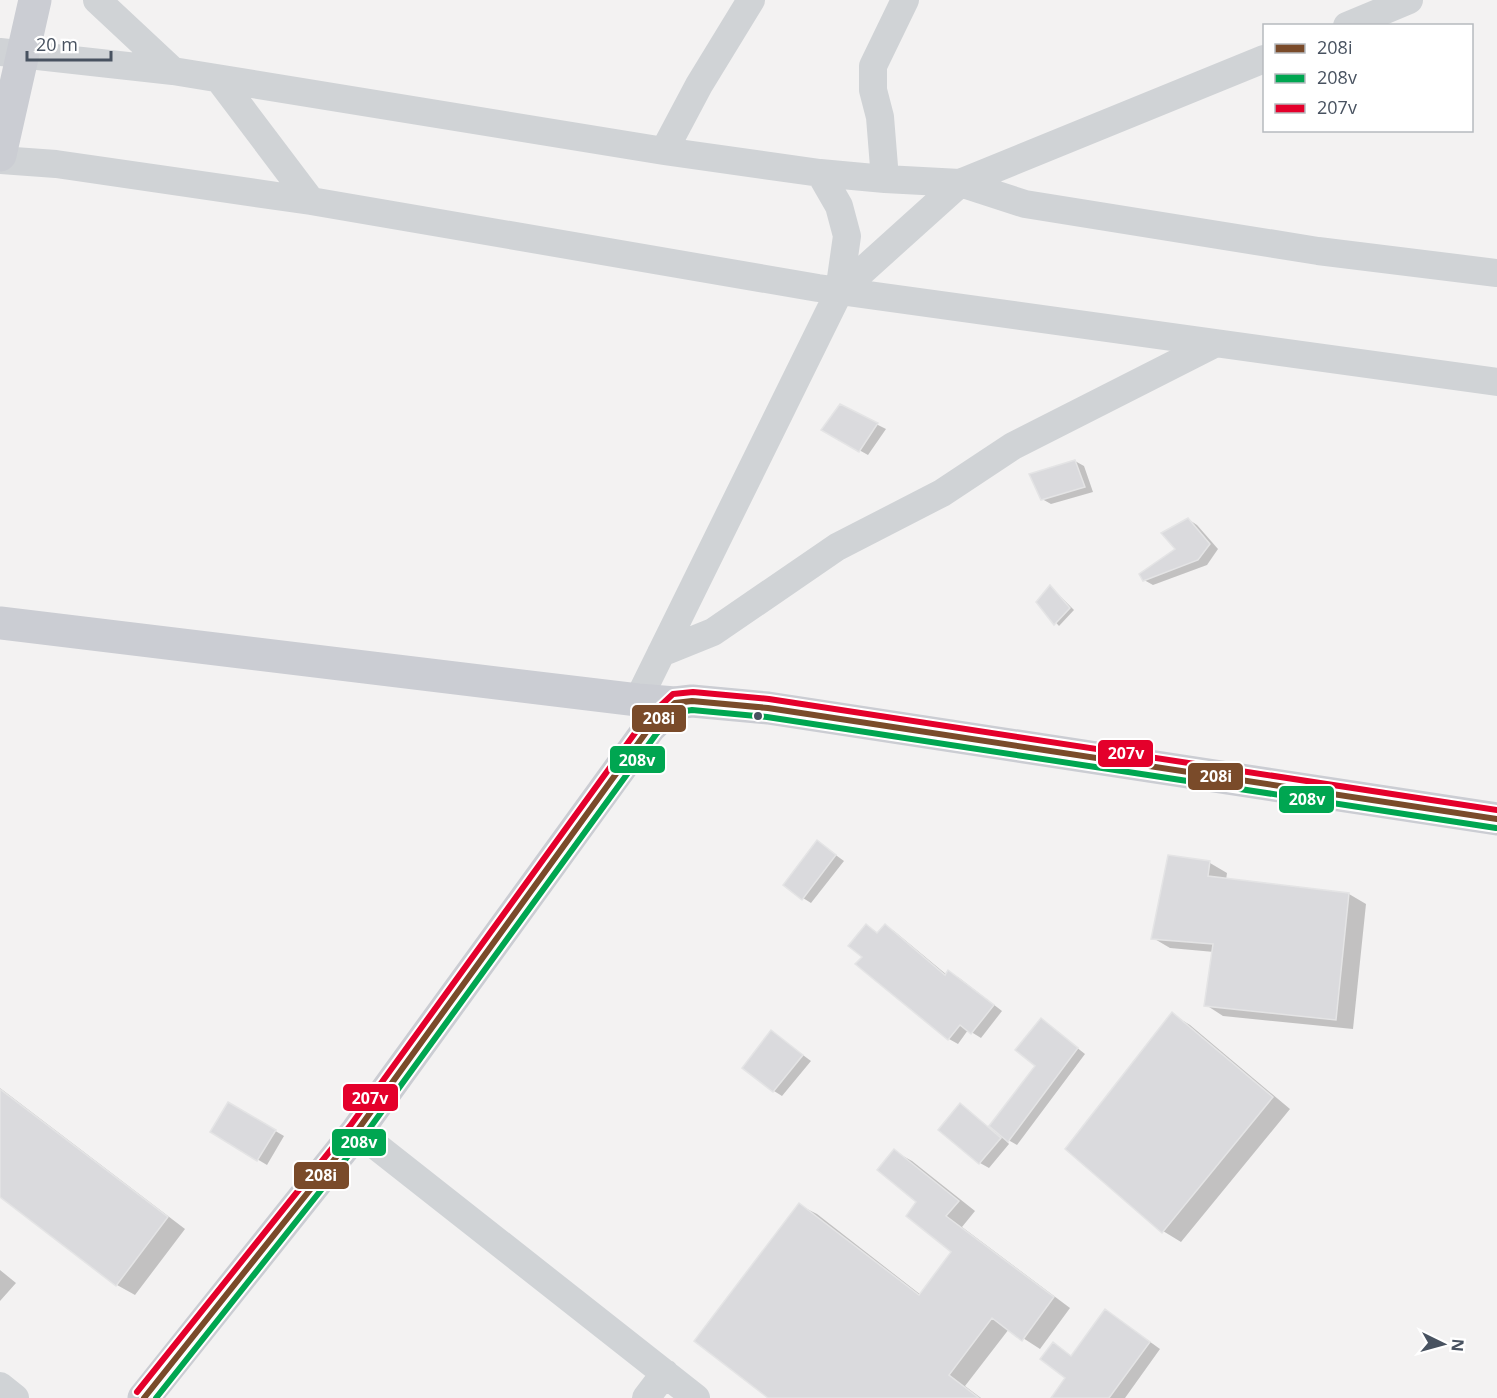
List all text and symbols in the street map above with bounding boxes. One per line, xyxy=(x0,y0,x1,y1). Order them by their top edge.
scale bar xyxy=(27,24,111,62)
legend xyxy=(1263,24,1473,132)
text: 20 m xyxy=(36,32,78,56)
text: 208i xyxy=(1317,35,1352,59)
text: 208v xyxy=(1317,65,1357,89)
text: 207v xyxy=(1317,95,1357,119)
line badge: 208i xyxy=(631,704,687,733)
text: 208i xyxy=(643,707,675,729)
unlabelled marker xyxy=(752,710,764,722)
line badge: 207v xyxy=(1097,739,1154,768)
text: 207v xyxy=(1108,742,1145,764)
line badge: 208v xyxy=(609,745,666,774)
text: 208v xyxy=(619,749,656,771)
line badge: 208i xyxy=(1187,762,1244,791)
text: 208i xyxy=(1200,765,1232,787)
line badge: 208v xyxy=(1278,785,1335,814)
text: 208v xyxy=(1289,788,1326,810)
line badge: 207v xyxy=(342,1083,399,1112)
text: 207v xyxy=(352,1087,389,1109)
line badge: 208v xyxy=(331,1128,387,1157)
text: 208v xyxy=(341,1131,378,1153)
line badge: 208i xyxy=(293,1161,350,1190)
text: 208i xyxy=(305,1164,337,1186)
north arrow xyxy=(1413,1314,1473,1374)
text: N xyxy=(1446,1338,1469,1353)

